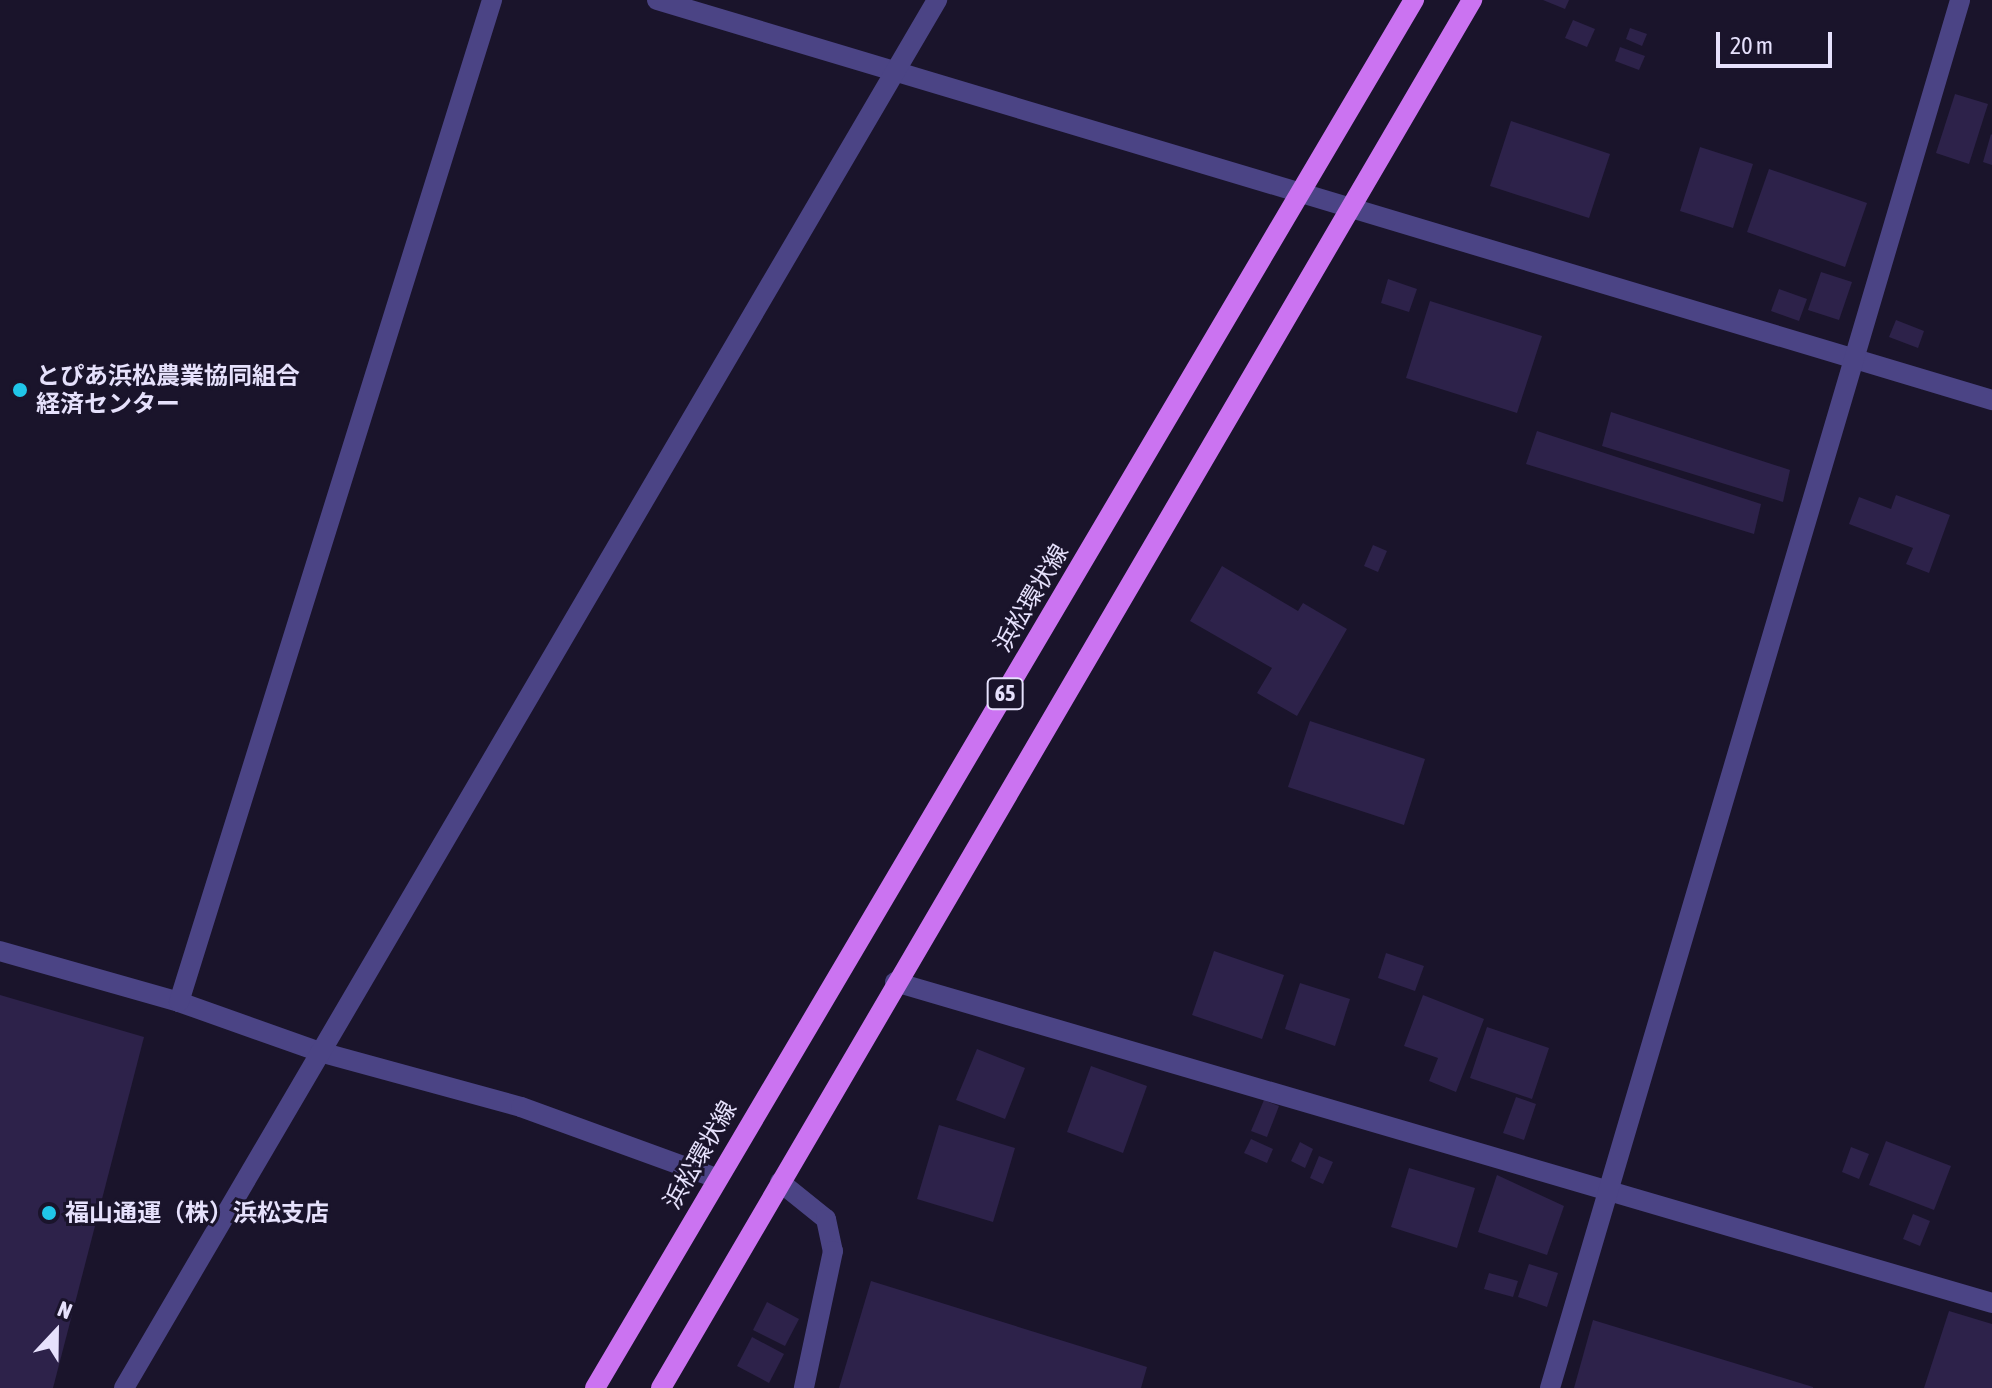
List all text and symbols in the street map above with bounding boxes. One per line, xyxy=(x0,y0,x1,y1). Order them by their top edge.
scale bar xyxy=(1720,16,1836,66)
text: 20 m xyxy=(1730,32,1773,59)
place label: とぴあ浜松農業協同組合 経済センター xyxy=(36,362,300,418)
marker: とぴあ浜松農業協同組合 経済センター xyxy=(11,381,29,399)
street label: 浜松環状線 xyxy=(988,539,1074,657)
road number: 65 xyxy=(985,676,1025,712)
street label: 浜松環状線 xyxy=(658,1096,742,1214)
place label: 福山通運（株）浜松支店 xyxy=(65,1199,329,1227)
marker: 福山通運（株）浜松支店 xyxy=(40,1204,58,1222)
north arrow xyxy=(16,1292,96,1372)
text: N xyxy=(54,1295,76,1324)

